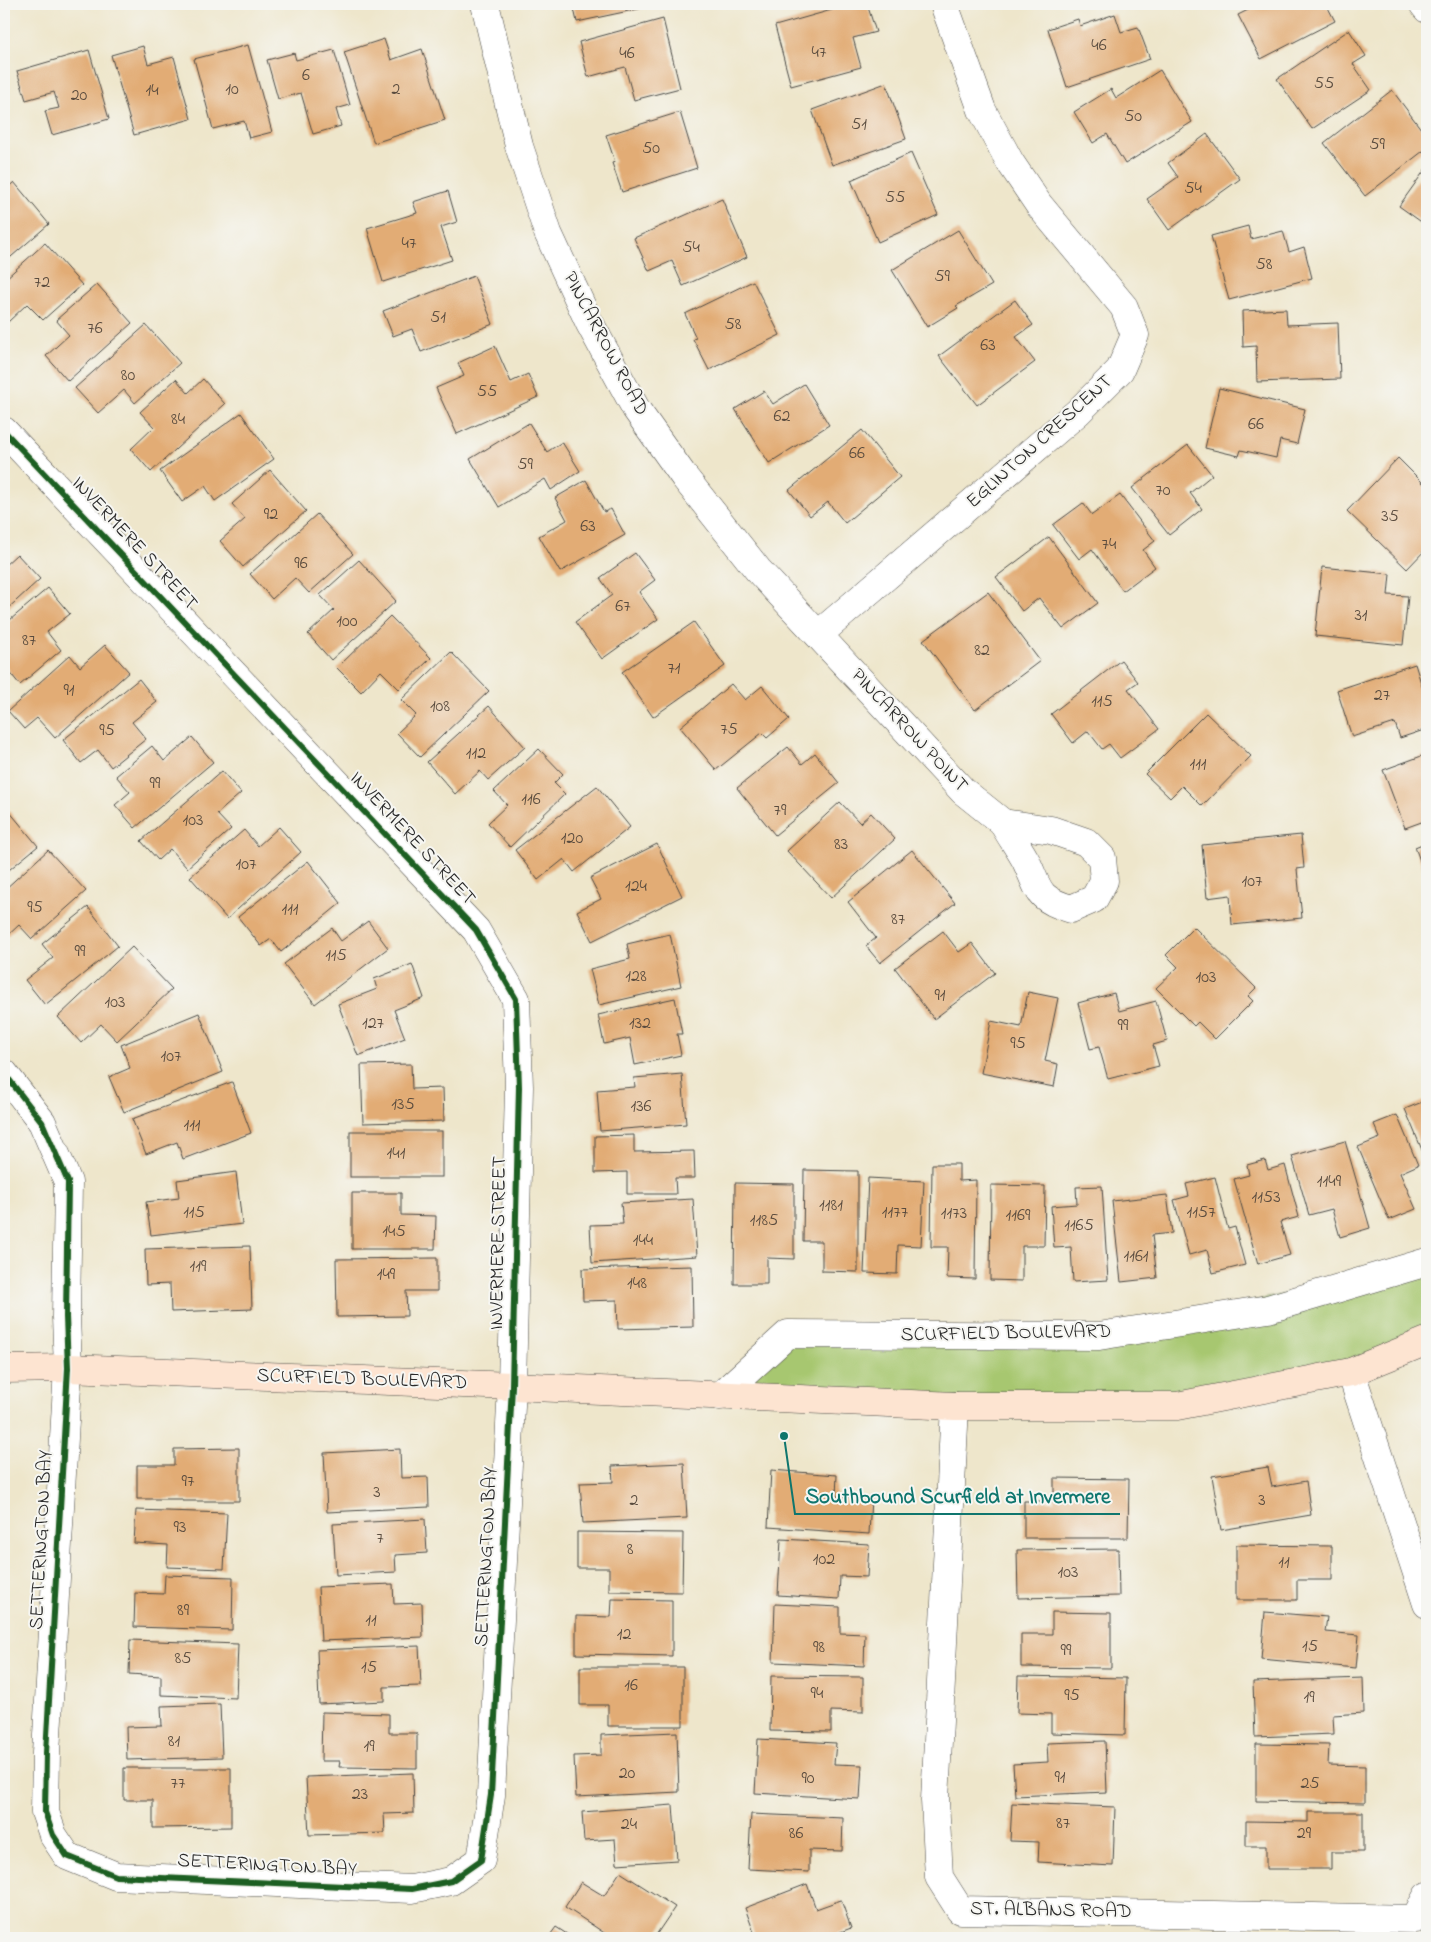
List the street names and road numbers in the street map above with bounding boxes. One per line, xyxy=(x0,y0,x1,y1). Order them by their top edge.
street label: PINCARROW ROAD xyxy=(555,267,655,421)
street label: EGLINTON CRESCENT xyxy=(960,368,1120,516)
street label: INVERMERE STREET xyxy=(64,470,204,618)
street label: PINCARROW POINT xyxy=(843,662,975,800)
street label: INVERMERE STREET xyxy=(342,765,482,913)
street label: INVERMERE STREET xyxy=(483,1156,515,1330)
street label: SCURFIELD BOULEVARD xyxy=(900,1318,1112,1350)
street label: SCURFIELD BOULEVARD xyxy=(256,1362,468,1398)
street label: SETTERINGTON BAY xyxy=(23,1449,61,1631)
street label: SETTERINGTON BAY xyxy=(468,1466,506,1648)
street label: SETTERINGTON BAY xyxy=(176,1847,358,1885)
street label: ST. ALBANS ROAD xyxy=(970,1895,1132,1927)

